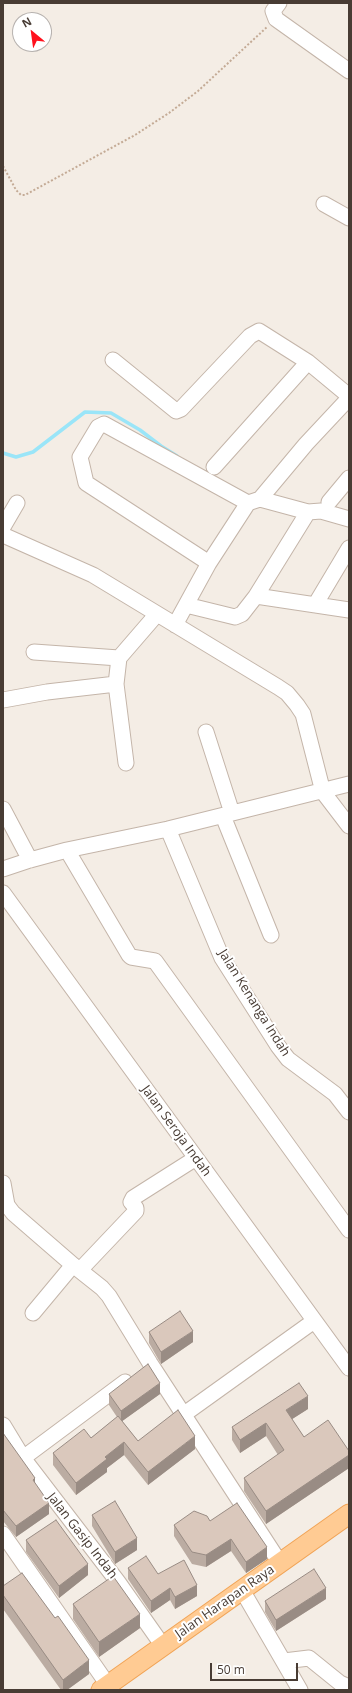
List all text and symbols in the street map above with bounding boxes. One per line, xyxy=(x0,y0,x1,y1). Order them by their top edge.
north arrow xyxy=(12,12,52,52)
text: N xyxy=(19,13,34,31)
street label: Jalan Kenanga Indah xyxy=(215,947,293,1059)
street label: Jalan Seroja Indah xyxy=(138,1082,214,1180)
street label: Jalan Gasip Indah xyxy=(44,1490,120,1582)
street label: Jalan Harapan Raya xyxy=(172,1562,278,1642)
scale bar xyxy=(212,1655,300,1681)
text: 50 m xyxy=(217,1661,245,1678)

